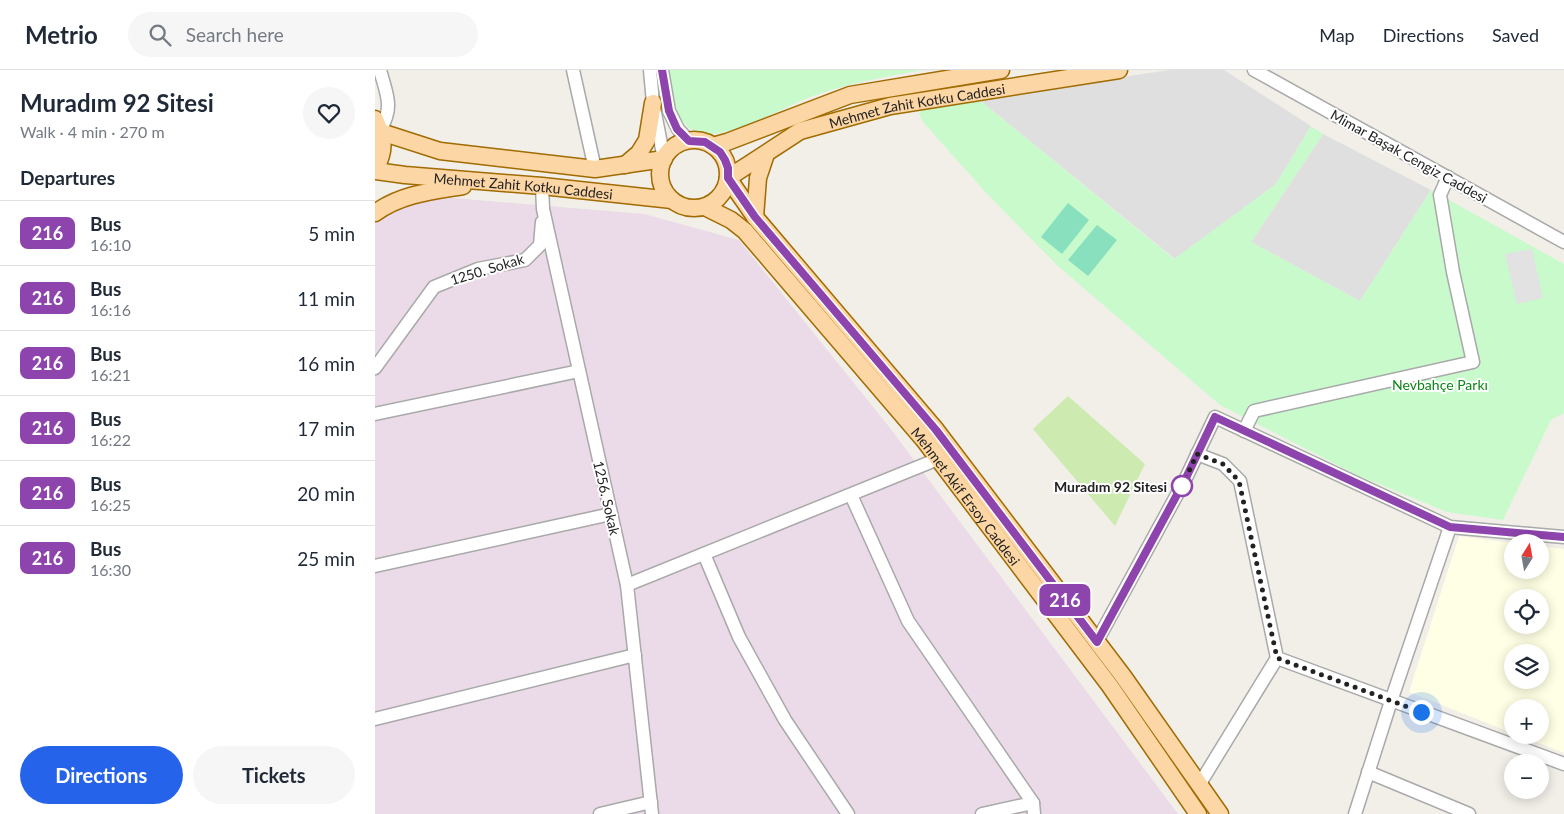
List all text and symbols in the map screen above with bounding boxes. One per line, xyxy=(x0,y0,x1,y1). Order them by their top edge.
search box xyxy=(128,12,478,57)
text: Metrio xyxy=(25,20,98,49)
icon: search xyxy=(146,21,174,49)
text: Search here xyxy=(186,23,284,46)
text: Map xyxy=(1319,24,1355,46)
text: Directions xyxy=(1383,24,1464,46)
text: Saved xyxy=(1492,24,1539,46)
street label: Mehmet Zahit Kotku Caddesi xyxy=(827,80,1006,131)
button: heart xyxy=(303,87,355,139)
text: Muradım 92 Sitesi xyxy=(20,88,214,117)
street label: Mimar Başak Cengiz Caddesi xyxy=(1328,106,1490,206)
text: Walk · 4 min · 270 m xyxy=(20,122,165,141)
text: Departures xyxy=(20,166,115,189)
street label: Mehmet Zahit Kotku Caddesi xyxy=(433,169,614,202)
text: Bus xyxy=(90,212,121,235)
text: 216 xyxy=(32,222,63,244)
text: 5 min xyxy=(308,222,355,245)
text: 16:10 xyxy=(90,235,131,254)
street label: 1250. Sokak xyxy=(448,249,527,288)
text: Bus xyxy=(90,277,121,300)
text: 216 xyxy=(32,287,63,309)
text: 11 min xyxy=(297,287,355,310)
text: 16:16 xyxy=(90,300,131,319)
text: Bus xyxy=(90,342,121,365)
text: 216 xyxy=(32,352,63,374)
text: 16 min xyxy=(297,352,355,375)
text: 16:21 xyxy=(90,365,131,384)
park label: Nevbahçe Parkı xyxy=(1392,376,1488,393)
text: Bus xyxy=(90,407,121,430)
text: 216 xyxy=(32,417,63,439)
text: 17 min xyxy=(297,417,355,440)
street label: Mehmet Akif Ersoy Caddesi xyxy=(908,423,1024,568)
text: 16:22 xyxy=(90,430,131,449)
street label: 1256. Sokak xyxy=(590,459,624,538)
text: Bus xyxy=(90,472,121,495)
marker: Muradım 92 Sitesi xyxy=(1171,475,1193,497)
place label: Muradım 92 Sitesi xyxy=(1054,478,1167,495)
text: 216 xyxy=(32,482,63,504)
text: 20 min xyxy=(297,482,355,505)
text: 16:25 xyxy=(90,495,131,514)
north arrow xyxy=(1504,534,1549,579)
map controls xyxy=(1504,534,1549,799)
text: Bus xyxy=(90,537,121,560)
text: 216 xyxy=(32,547,63,569)
text: 25 min xyxy=(297,547,355,570)
text: 16:30 xyxy=(90,560,131,579)
line badge: 216 xyxy=(1036,584,1094,616)
text: 216 xyxy=(1049,589,1081,611)
button: locate xyxy=(1504,589,1549,634)
button: layers xyxy=(1504,644,1549,689)
button: + xyxy=(1504,699,1549,744)
your location xyxy=(1409,700,1434,725)
button: Directions xyxy=(20,746,183,804)
button: Tickets xyxy=(193,746,355,804)
button: − xyxy=(1504,754,1549,799)

